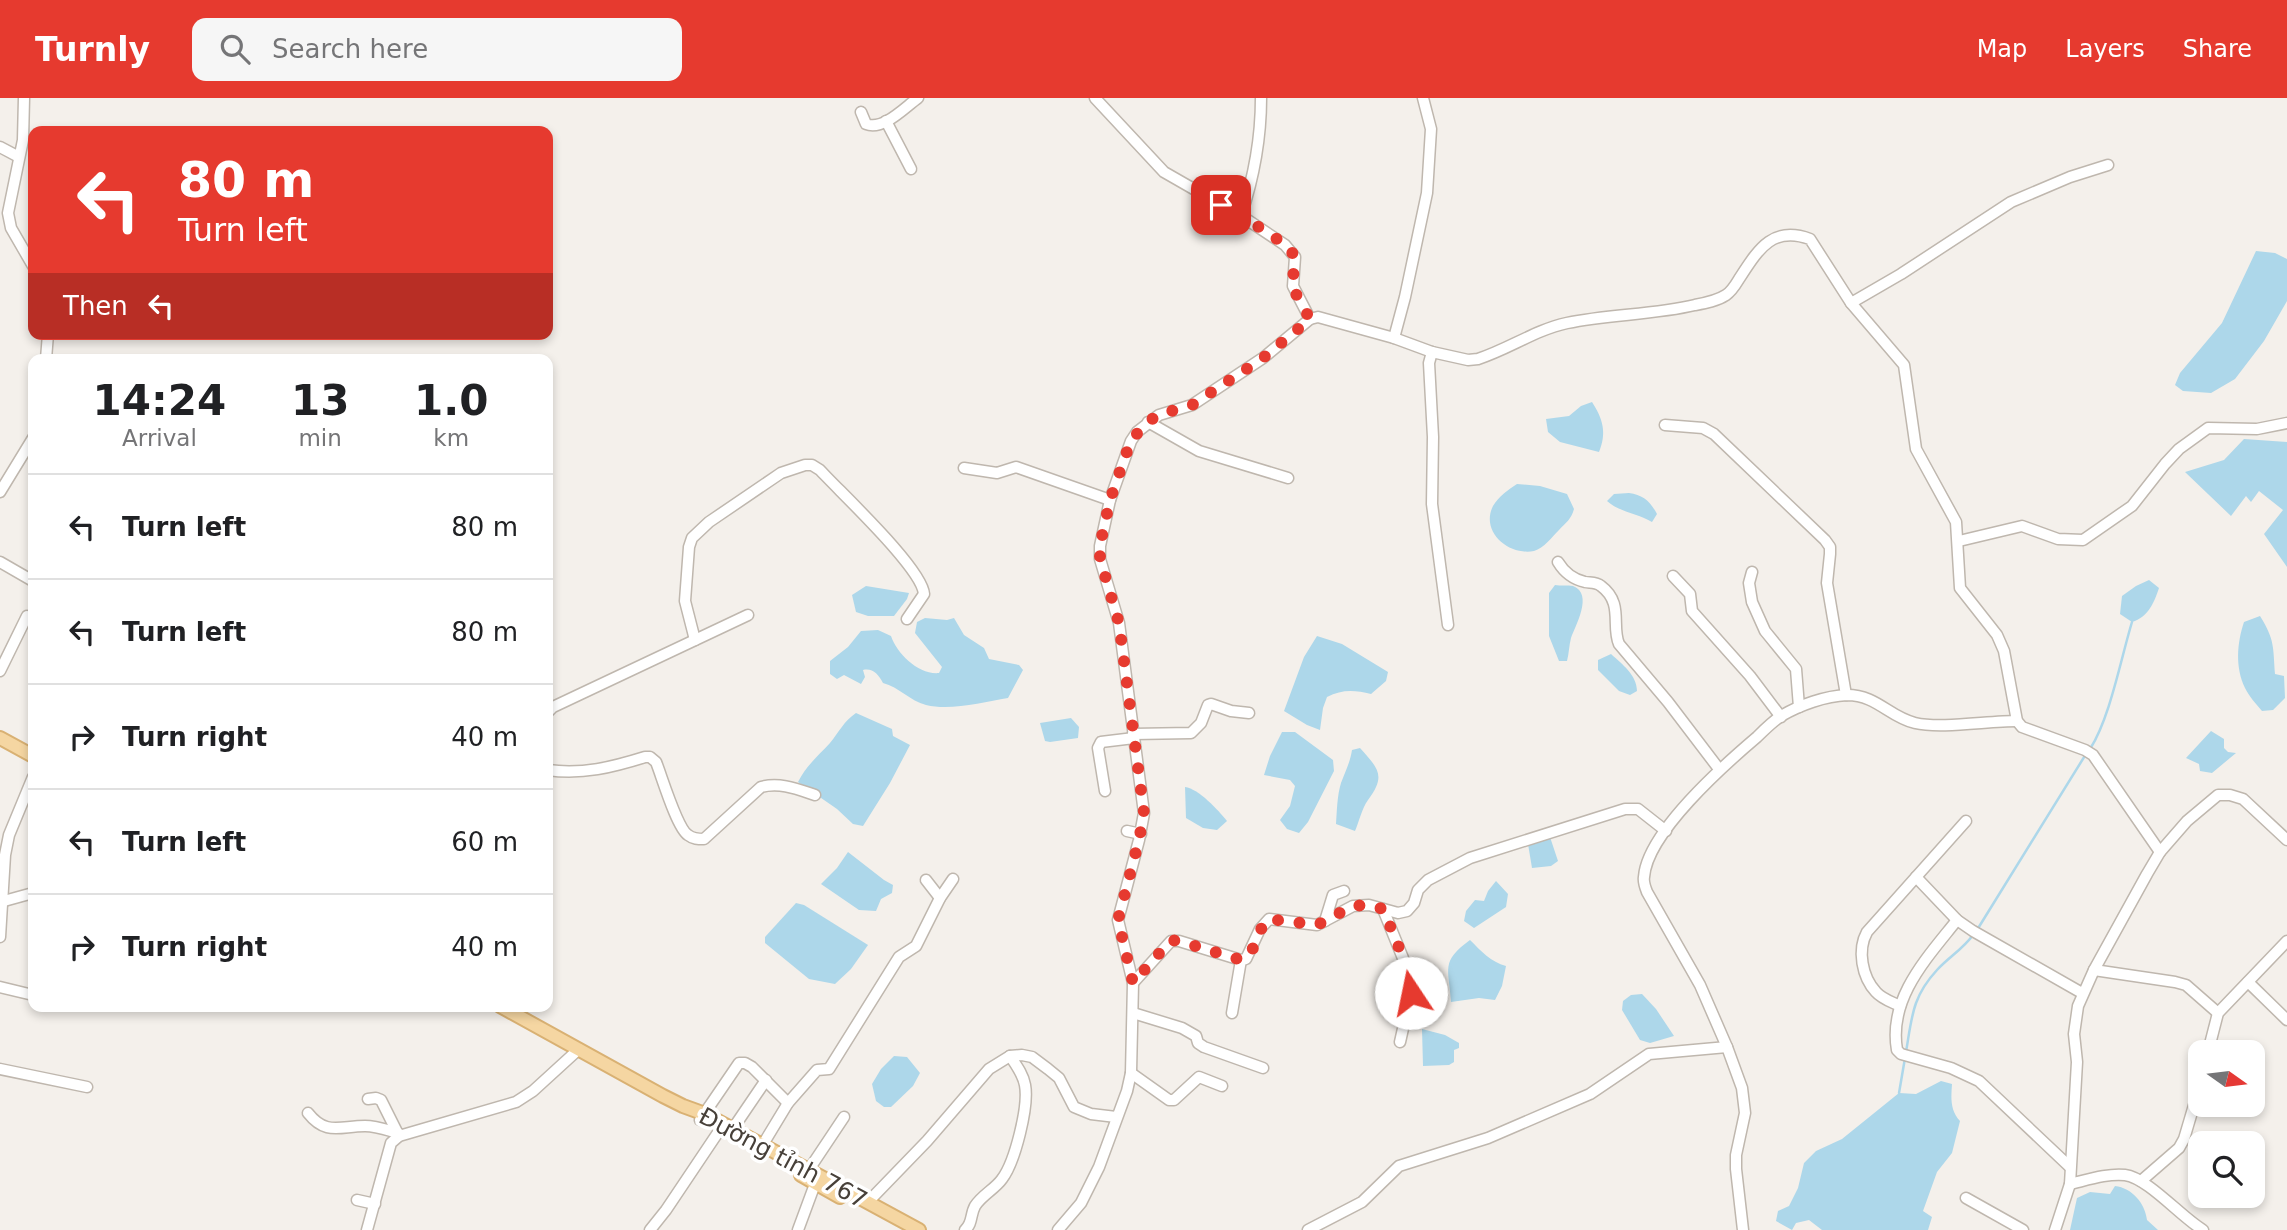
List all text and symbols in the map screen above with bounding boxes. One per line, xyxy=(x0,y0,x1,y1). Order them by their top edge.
search box xyxy=(192,18,682,81)
text: Turnly xyxy=(35,30,150,69)
icon: search xyxy=(216,30,254,68)
text: Search here xyxy=(272,34,428,64)
text: Map xyxy=(1977,35,2027,63)
text: Layers xyxy=(2065,35,2145,63)
text: Share xyxy=(2183,35,2252,63)
text: 80 m xyxy=(178,152,314,209)
icon: left xyxy=(63,154,154,245)
pin xyxy=(1191,175,1251,235)
icon: arrive xyxy=(1202,186,1240,224)
text: Turn left xyxy=(178,211,308,249)
icon: left xyxy=(142,287,180,325)
text: Then xyxy=(63,291,128,321)
text: 14:24 xyxy=(93,376,226,425)
text: 13 xyxy=(291,376,349,425)
text: 1.0 xyxy=(414,376,488,425)
text: Arrival xyxy=(122,425,197,451)
text: min xyxy=(298,425,342,451)
text: km xyxy=(433,425,469,451)
icon: left xyxy=(63,508,101,546)
text: Turn left xyxy=(122,512,246,542)
text: 80 m xyxy=(451,512,518,542)
icon: left xyxy=(63,613,101,651)
text: Turn left xyxy=(122,617,246,647)
text: 80 m xyxy=(451,617,518,647)
icon: right xyxy=(63,718,101,756)
text: Turn right xyxy=(122,722,267,752)
text: 40 m xyxy=(451,722,518,752)
icon: left xyxy=(63,823,101,861)
text: Turn left xyxy=(122,827,246,857)
text: 60 m xyxy=(451,827,518,857)
icon: right xyxy=(63,928,101,966)
text: Turn right xyxy=(122,932,267,962)
text: 40 m xyxy=(451,932,518,962)
position arrow xyxy=(1374,956,1448,1030)
north arrow xyxy=(2188,1040,2264,1116)
map controls xyxy=(2188,1040,2265,1208)
street label: Đường tỉnh 767 xyxy=(694,1102,872,1214)
button: search xyxy=(2188,1131,2265,1208)

